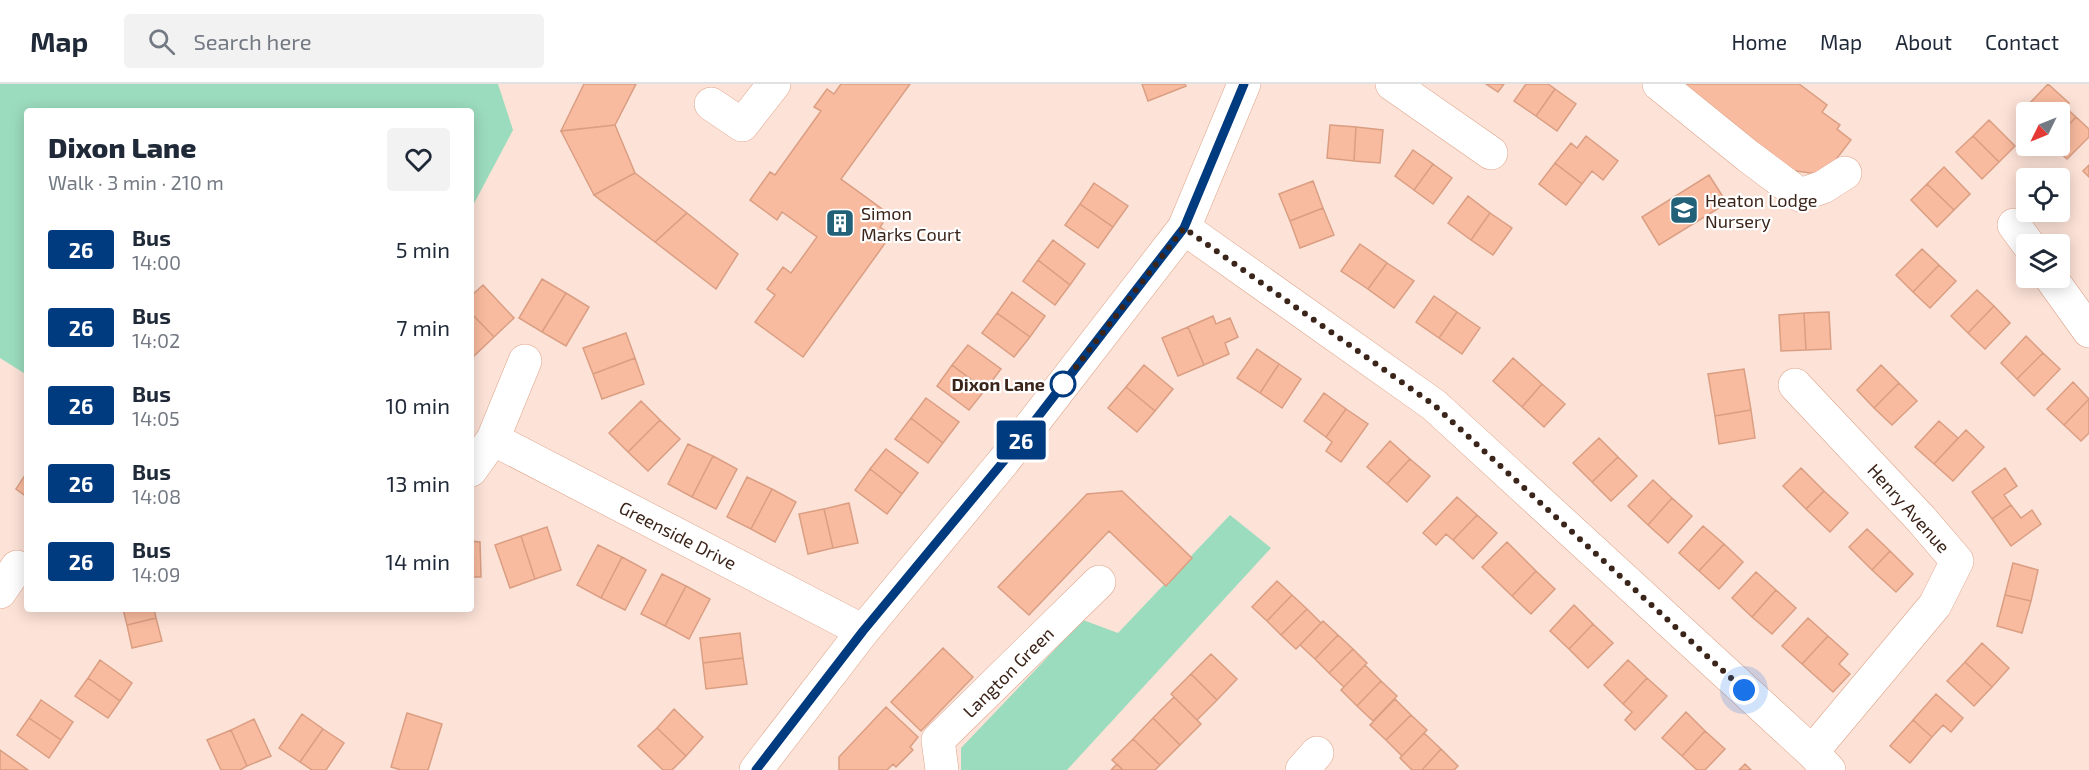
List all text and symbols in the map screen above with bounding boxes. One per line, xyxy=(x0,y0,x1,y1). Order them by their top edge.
search box xyxy=(124,14,544,68)
text: Map xyxy=(30,24,88,58)
icon: search xyxy=(145,25,178,58)
text: Search here xyxy=(193,28,312,54)
text: Home xyxy=(1731,29,1787,54)
text: Map xyxy=(1820,29,1862,54)
text: About xyxy=(1895,29,1952,54)
text: Contact xyxy=(1985,29,2059,54)
north arrow xyxy=(2016,102,2070,156)
map controls xyxy=(2016,102,2070,288)
button: heart xyxy=(387,128,450,191)
text: Dixon Lane xyxy=(48,130,196,164)
button: locate xyxy=(2016,168,2070,222)
text: Walk · 3 min · 210 m xyxy=(48,170,224,194)
place label: Heaton Lodge Nursery xyxy=(1705,189,1818,232)
school or university icon: Heaton Lodge Nursery xyxy=(1668,194,1700,226)
place label: Simon Marks Court xyxy=(861,202,961,245)
building icon: Simon Marks Court xyxy=(824,207,856,239)
text: Bus xyxy=(132,224,171,250)
button: layers xyxy=(2016,234,2070,288)
text: 5 min xyxy=(396,236,450,262)
text: 26 xyxy=(69,237,93,262)
text: 14:00 xyxy=(132,250,181,274)
text: Bus xyxy=(132,302,171,328)
text: 7 min xyxy=(396,314,450,340)
text: 26 xyxy=(69,315,93,340)
text: 14:02 xyxy=(132,328,180,352)
marker: Dixon Lane xyxy=(1050,371,1076,397)
place label: Dixon Lane xyxy=(952,373,1045,395)
text: Bus xyxy=(132,380,171,406)
text: 10 min xyxy=(386,392,450,418)
text: 26 xyxy=(69,393,93,418)
text: 14:05 xyxy=(132,406,180,430)
line badge: 26 xyxy=(994,420,1048,460)
text: 26 xyxy=(1009,428,1033,453)
text: Bus xyxy=(132,458,171,484)
street label: Henry Avenue xyxy=(1863,459,1955,557)
text: 13 min xyxy=(387,470,450,496)
text: 26 xyxy=(69,471,93,496)
text: 14:08 xyxy=(132,484,181,508)
street label: Greenside Drive xyxy=(616,496,740,574)
text: Bus xyxy=(132,536,171,562)
text: 14 min xyxy=(385,548,450,574)
text: 26 xyxy=(69,549,93,574)
text: 14:09 xyxy=(132,562,180,586)
street label: Langton Green xyxy=(958,622,1058,722)
your location xyxy=(1729,675,1759,705)

